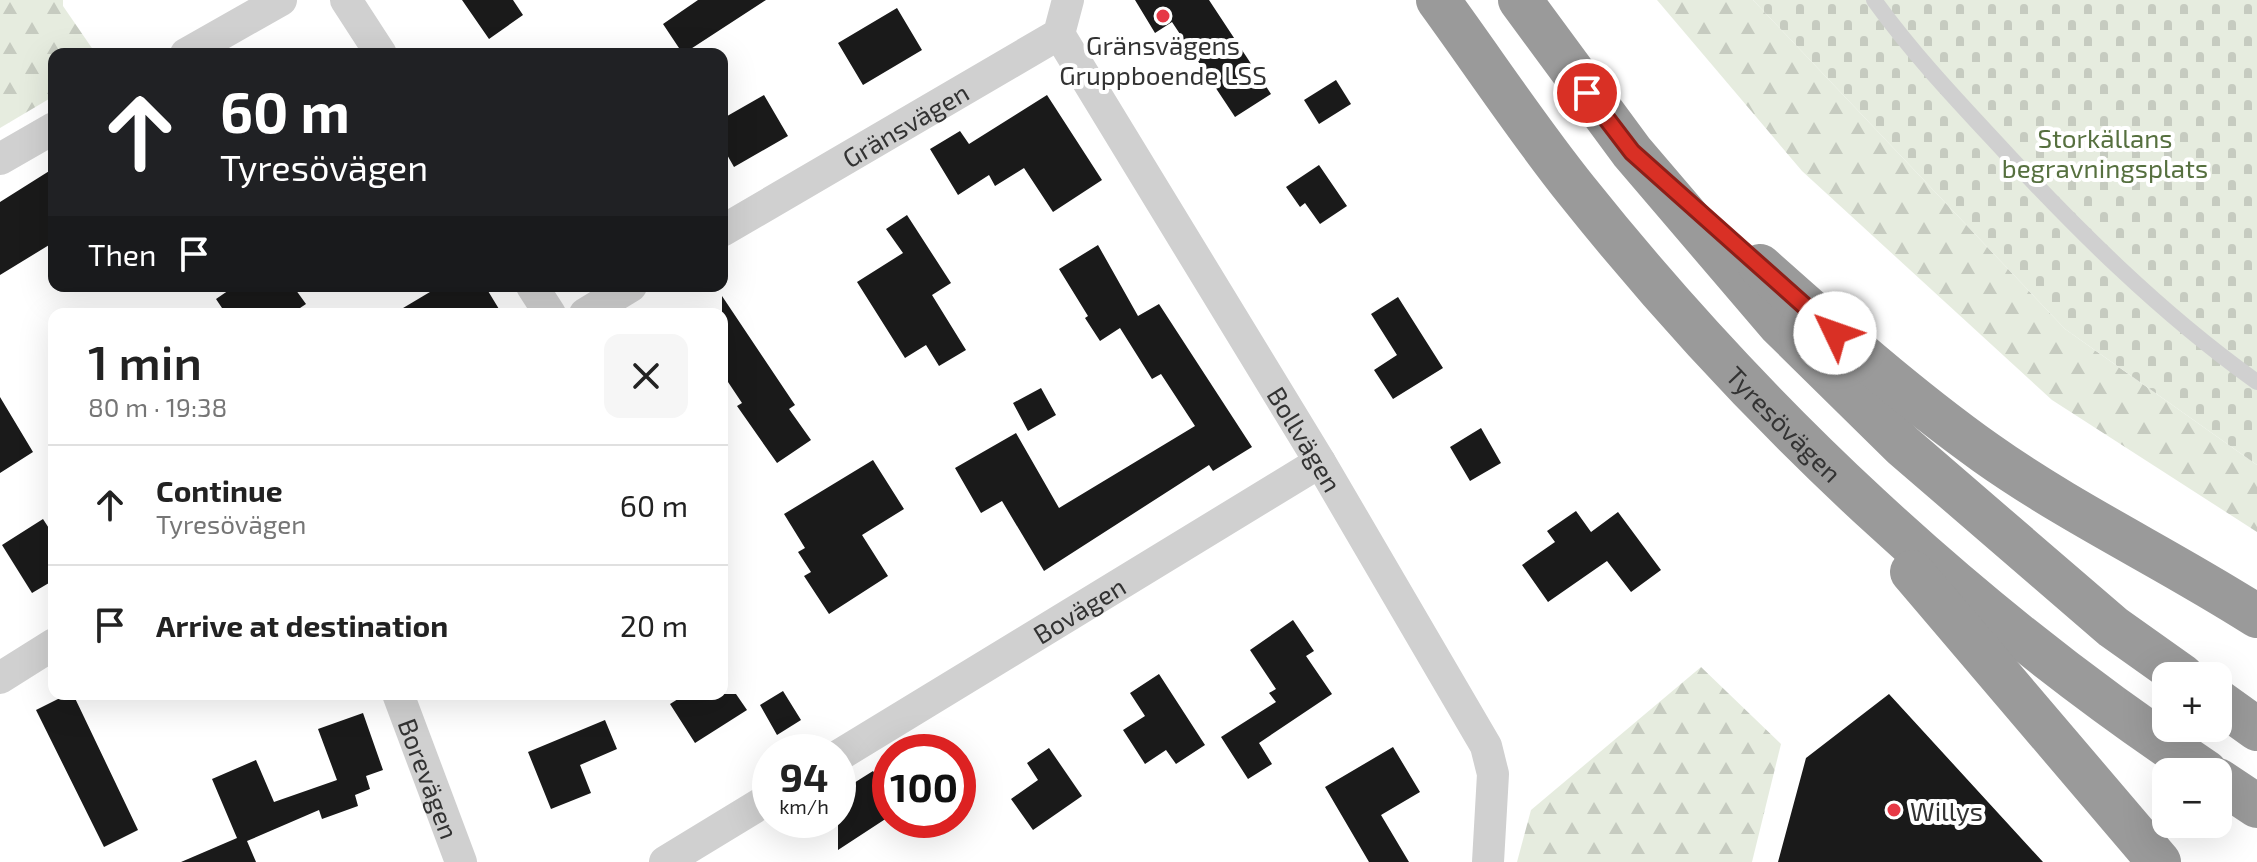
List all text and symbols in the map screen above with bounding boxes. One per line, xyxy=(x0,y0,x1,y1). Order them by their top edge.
marker: Gränsvägens Gruppboende LSS xyxy=(1154,7,1172,25)
place label: Gränsvägens Gruppboende LSS xyxy=(1059,29,1267,90)
pin xyxy=(1553,59,1621,127)
icon: arrive xyxy=(1565,71,1609,115)
street label: Gränsvägen xyxy=(836,75,974,173)
text: 60 m xyxy=(220,77,350,144)
icon: ahead xyxy=(88,80,192,184)
park label: Storkällans begravningsplats xyxy=(2002,122,2208,183)
text: Tyresövägen xyxy=(220,145,428,188)
icon: arrive xyxy=(172,232,216,276)
text: Then xyxy=(88,236,156,272)
position arrow xyxy=(1793,291,1877,375)
text: 1 min xyxy=(88,332,202,390)
button: close xyxy=(604,334,688,418)
street label: Tyresövägen xyxy=(1721,359,1848,488)
street label: Bollvägen xyxy=(1262,381,1349,497)
text: 80 m · 19:38 xyxy=(88,391,227,422)
text: Continue xyxy=(156,472,283,508)
icon: ahead xyxy=(88,483,132,527)
text: 60 m xyxy=(620,487,688,523)
text: Tyresövägen xyxy=(156,508,306,539)
street label: Bovägen xyxy=(1027,569,1130,649)
icon: arrive xyxy=(88,603,132,647)
text: Arrive at destination xyxy=(156,607,448,643)
text: 20 m xyxy=(620,607,688,643)
map controls xyxy=(2152,662,2232,838)
button: + xyxy=(2152,662,2232,742)
street label: Borevägen xyxy=(393,714,466,843)
speed limit sign: 100 xyxy=(872,734,976,838)
text: 94 xyxy=(779,752,829,800)
button: − xyxy=(2152,758,2232,838)
text: km/h xyxy=(779,794,829,818)
place label: Willys xyxy=(1910,795,1983,826)
marker: Willys xyxy=(1885,801,1903,819)

